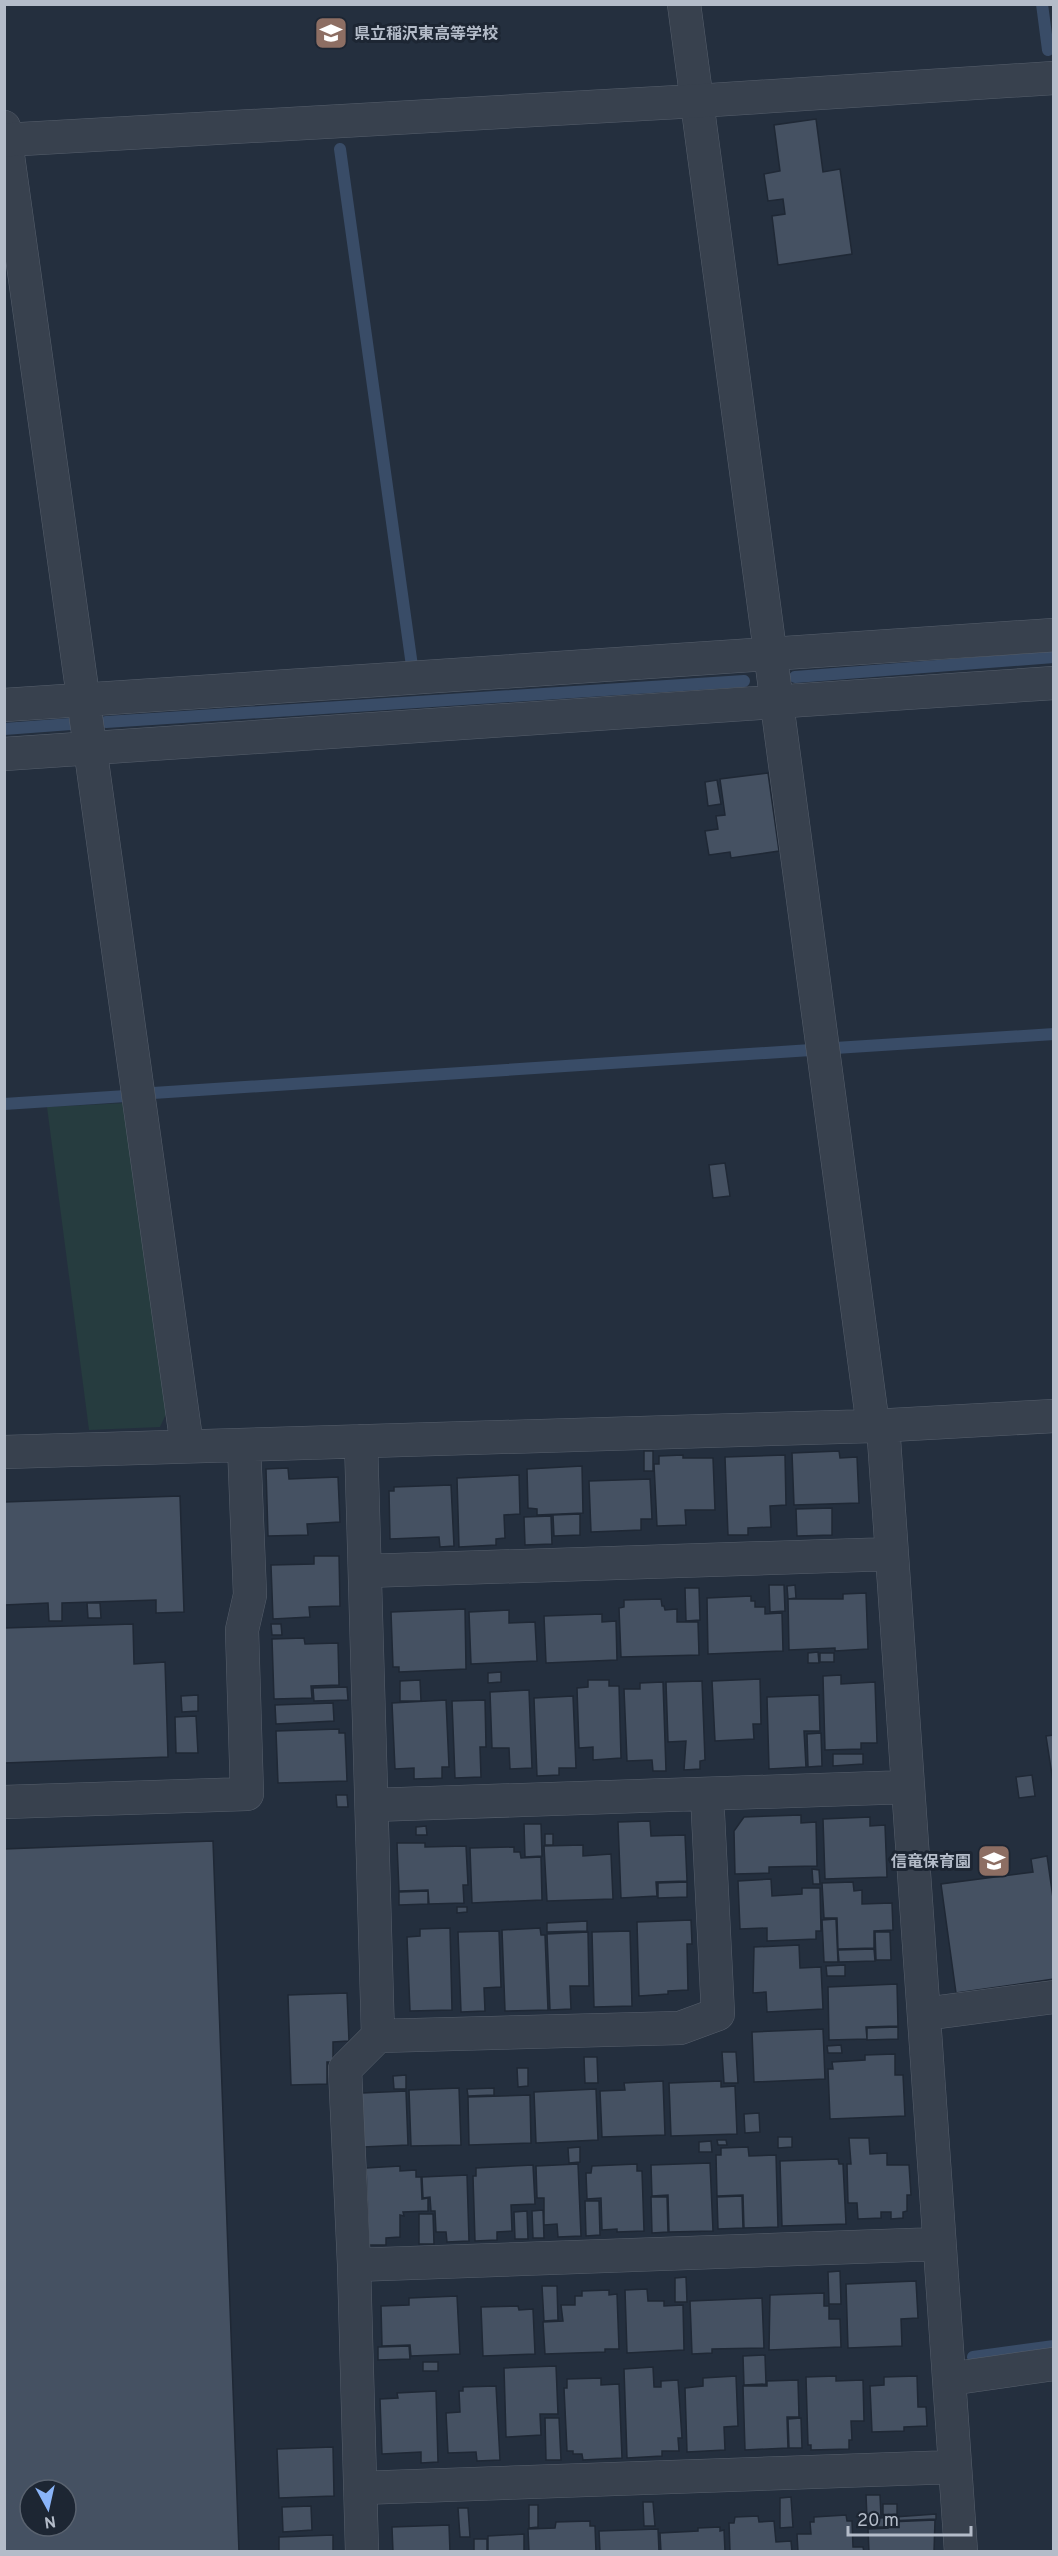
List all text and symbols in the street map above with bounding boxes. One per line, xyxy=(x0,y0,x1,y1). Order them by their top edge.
school or university icon: 県立稲沢東高等学校 xyxy=(313,15,349,51)
place label: 県立稲沢東高等学校 xyxy=(354,25,498,45)
school or university icon: 信竜保育園 xyxy=(976,1843,1012,1879)
place label: 信竜保育園 xyxy=(890,1853,971,1873)
north arrow xyxy=(18,2478,78,2538)
scale bar xyxy=(848,2499,971,2537)
text: N xyxy=(43,2510,57,2532)
text: 20 m xyxy=(857,2510,899,2533)

